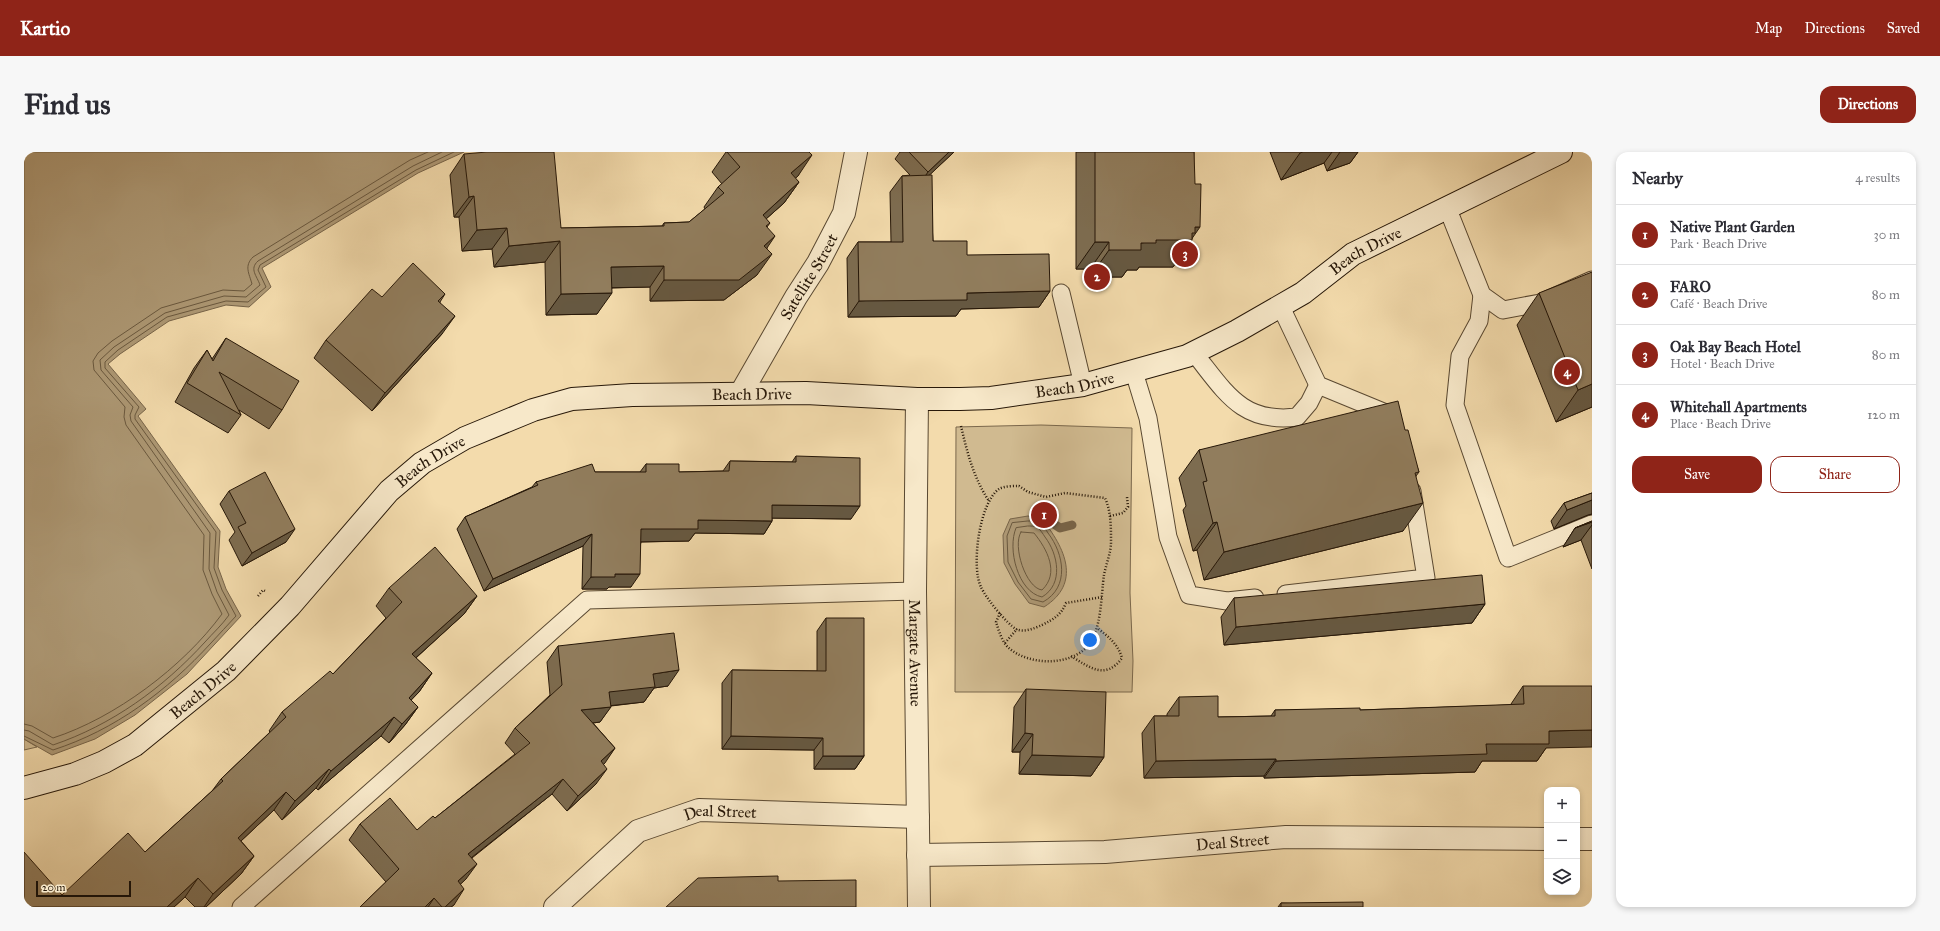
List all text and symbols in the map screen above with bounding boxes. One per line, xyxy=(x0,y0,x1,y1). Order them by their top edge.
text: Kartio xyxy=(20,17,70,40)
text: Map xyxy=(1755,20,1782,37)
text: Directions xyxy=(1804,20,1865,37)
text: Saved xyxy=(1887,20,1920,37)
button: Directions xyxy=(1820,86,1916,123)
text: Find us xyxy=(24,87,110,122)
text: Nearby xyxy=(1632,168,1683,189)
text: 4 results xyxy=(1855,170,1900,186)
text: Native Plant Garden xyxy=(1670,218,1795,236)
street label: Beach Drive xyxy=(1325,222,1405,279)
text: 1 xyxy=(1642,227,1648,243)
text: 30 m xyxy=(1874,227,1900,243)
street label: Satellite Street xyxy=(776,230,841,323)
text: Park · Beach Drive xyxy=(1670,236,1767,252)
pin: 3 xyxy=(1172,239,1198,269)
pin: 2 xyxy=(1084,262,1110,292)
text: FARO xyxy=(1670,278,1711,296)
text: 2 xyxy=(1642,287,1648,303)
text: 80 m xyxy=(1872,287,1900,303)
text: Café · Beach Drive xyxy=(1670,296,1768,312)
text: Oak Bay Beach Hotel xyxy=(1670,338,1801,356)
text: 3 xyxy=(1642,347,1648,363)
text: 80 m xyxy=(1872,347,1900,363)
text: Hotel · Beach Drive xyxy=(1670,356,1775,372)
pin: 4 xyxy=(1554,357,1580,387)
street label: Beach Drive xyxy=(1034,367,1117,401)
street label: Beach Drive xyxy=(712,384,792,404)
text: Whitehall Apartments xyxy=(1670,398,1807,416)
text: 4 xyxy=(1641,407,1649,423)
text: 120 m xyxy=(1867,407,1900,423)
text: Place · Beach Drive xyxy=(1670,416,1771,432)
street label: Beach Drive xyxy=(391,431,468,491)
button: Save xyxy=(1632,456,1762,493)
button: Share xyxy=(1770,456,1900,493)
pin: 1 xyxy=(1031,500,1057,530)
street label: Margate Avenue xyxy=(905,599,926,707)
your location xyxy=(1080,630,1100,650)
street label: Beach Drive xyxy=(166,657,240,723)
map controls xyxy=(1544,787,1580,895)
button: + xyxy=(1544,787,1580,823)
street label: Deal Street xyxy=(681,800,757,824)
button: − xyxy=(1544,823,1580,859)
street label: Deal Street xyxy=(1195,829,1270,854)
button: layers xyxy=(1544,859,1580,895)
scale bar xyxy=(36,879,131,898)
text: 20 m xyxy=(42,881,65,894)

